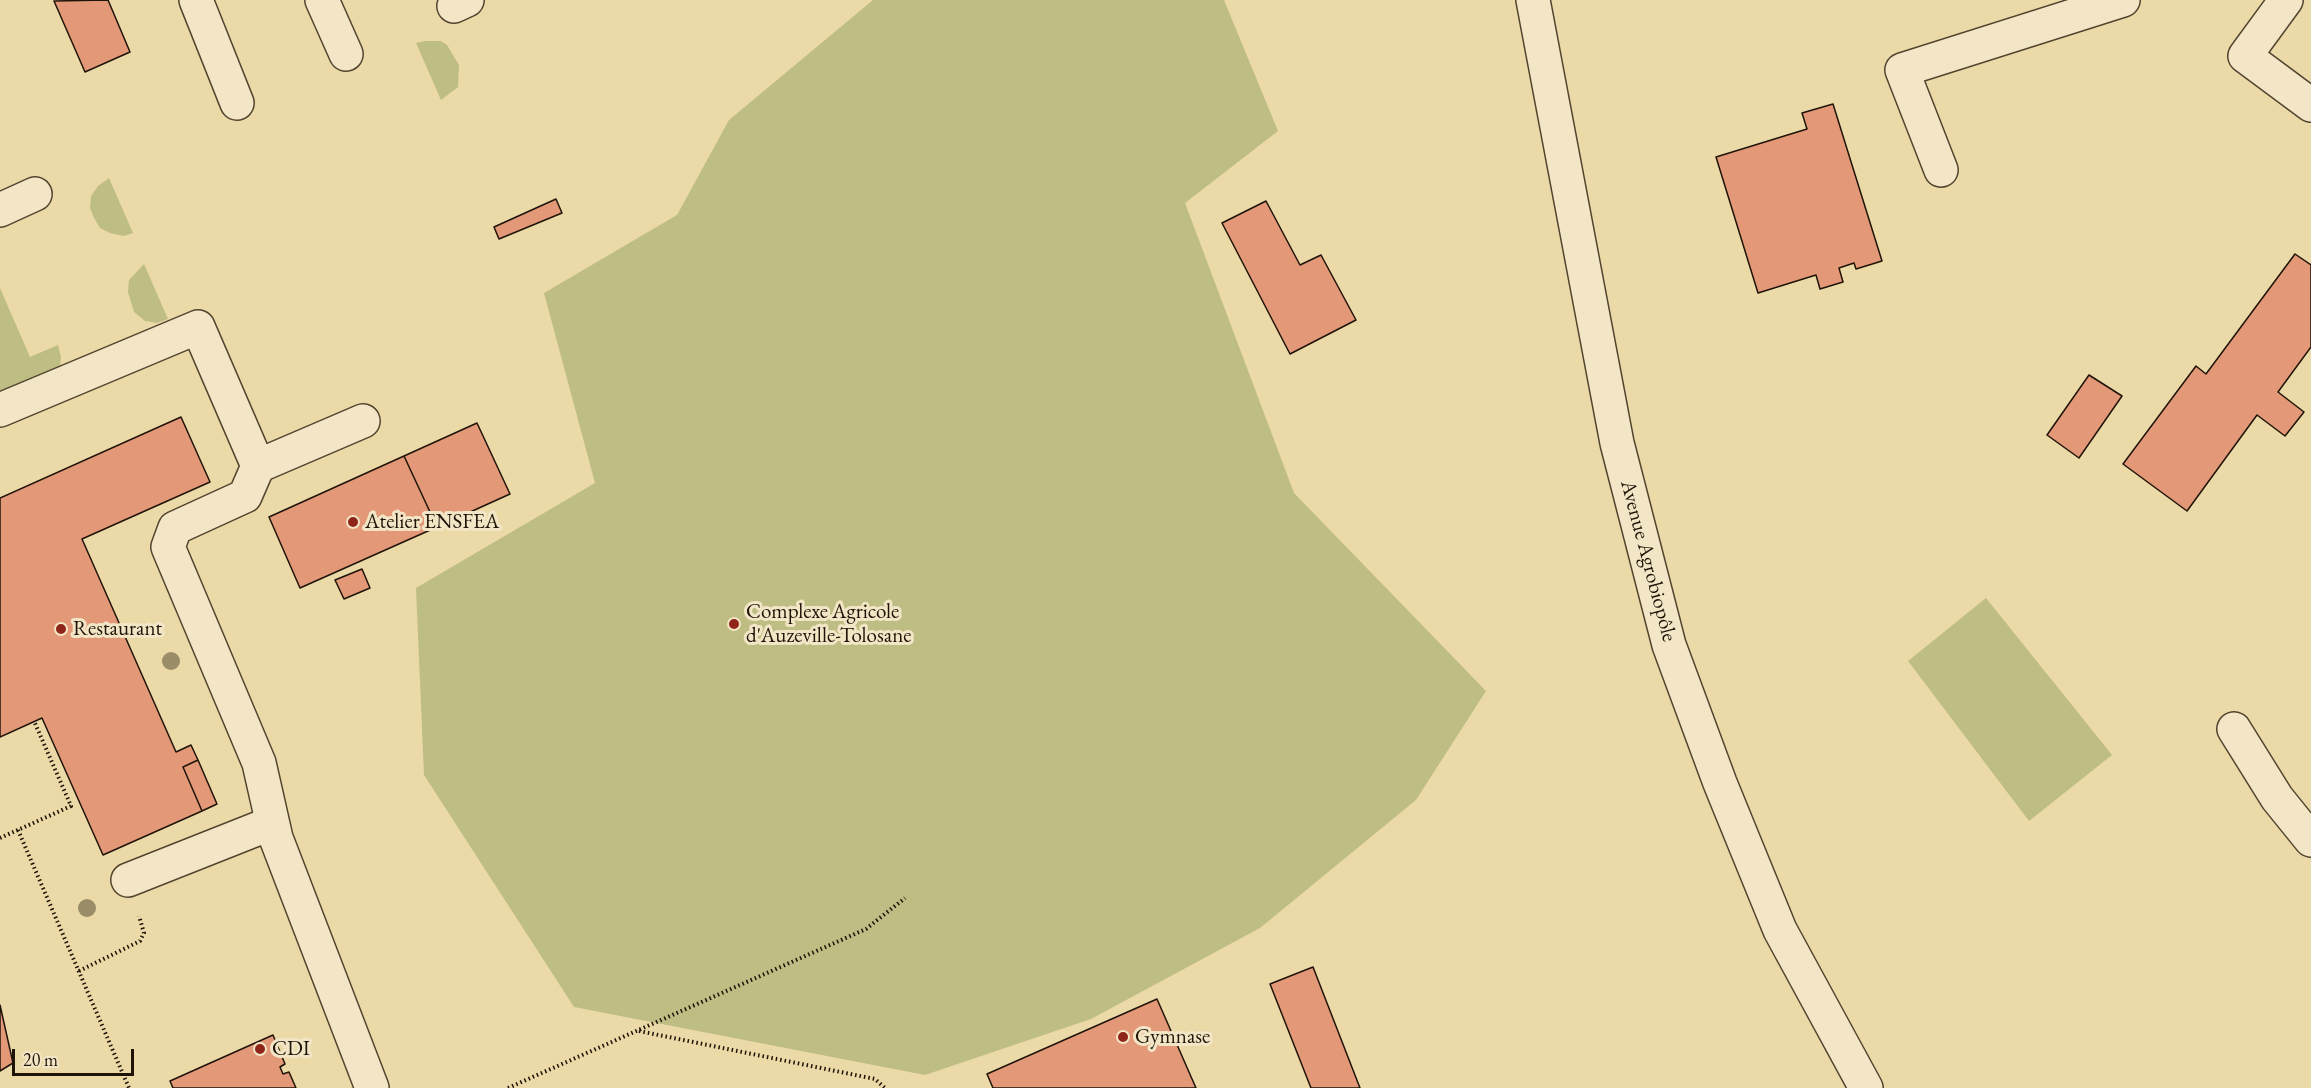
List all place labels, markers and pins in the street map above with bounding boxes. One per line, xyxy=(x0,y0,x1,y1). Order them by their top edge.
place label: Atelier ENSFEA xyxy=(365,509,499,535)
marker: Atelier ENSFEA xyxy=(346,515,360,529)
place label: Complexe Agricole d'Auzeville-Tolosane xyxy=(746,599,911,649)
place label: Restaurant xyxy=(73,616,162,642)
marker: Complexe Agricole d'Auzeville-Tolosane xyxy=(727,617,741,631)
marker: Restaurant xyxy=(54,622,68,636)
place label: Gymnase xyxy=(1135,1024,1210,1050)
marker: Gymnase xyxy=(1116,1030,1130,1044)
place label: CDI xyxy=(272,1036,310,1062)
marker: CDI xyxy=(253,1042,267,1056)

